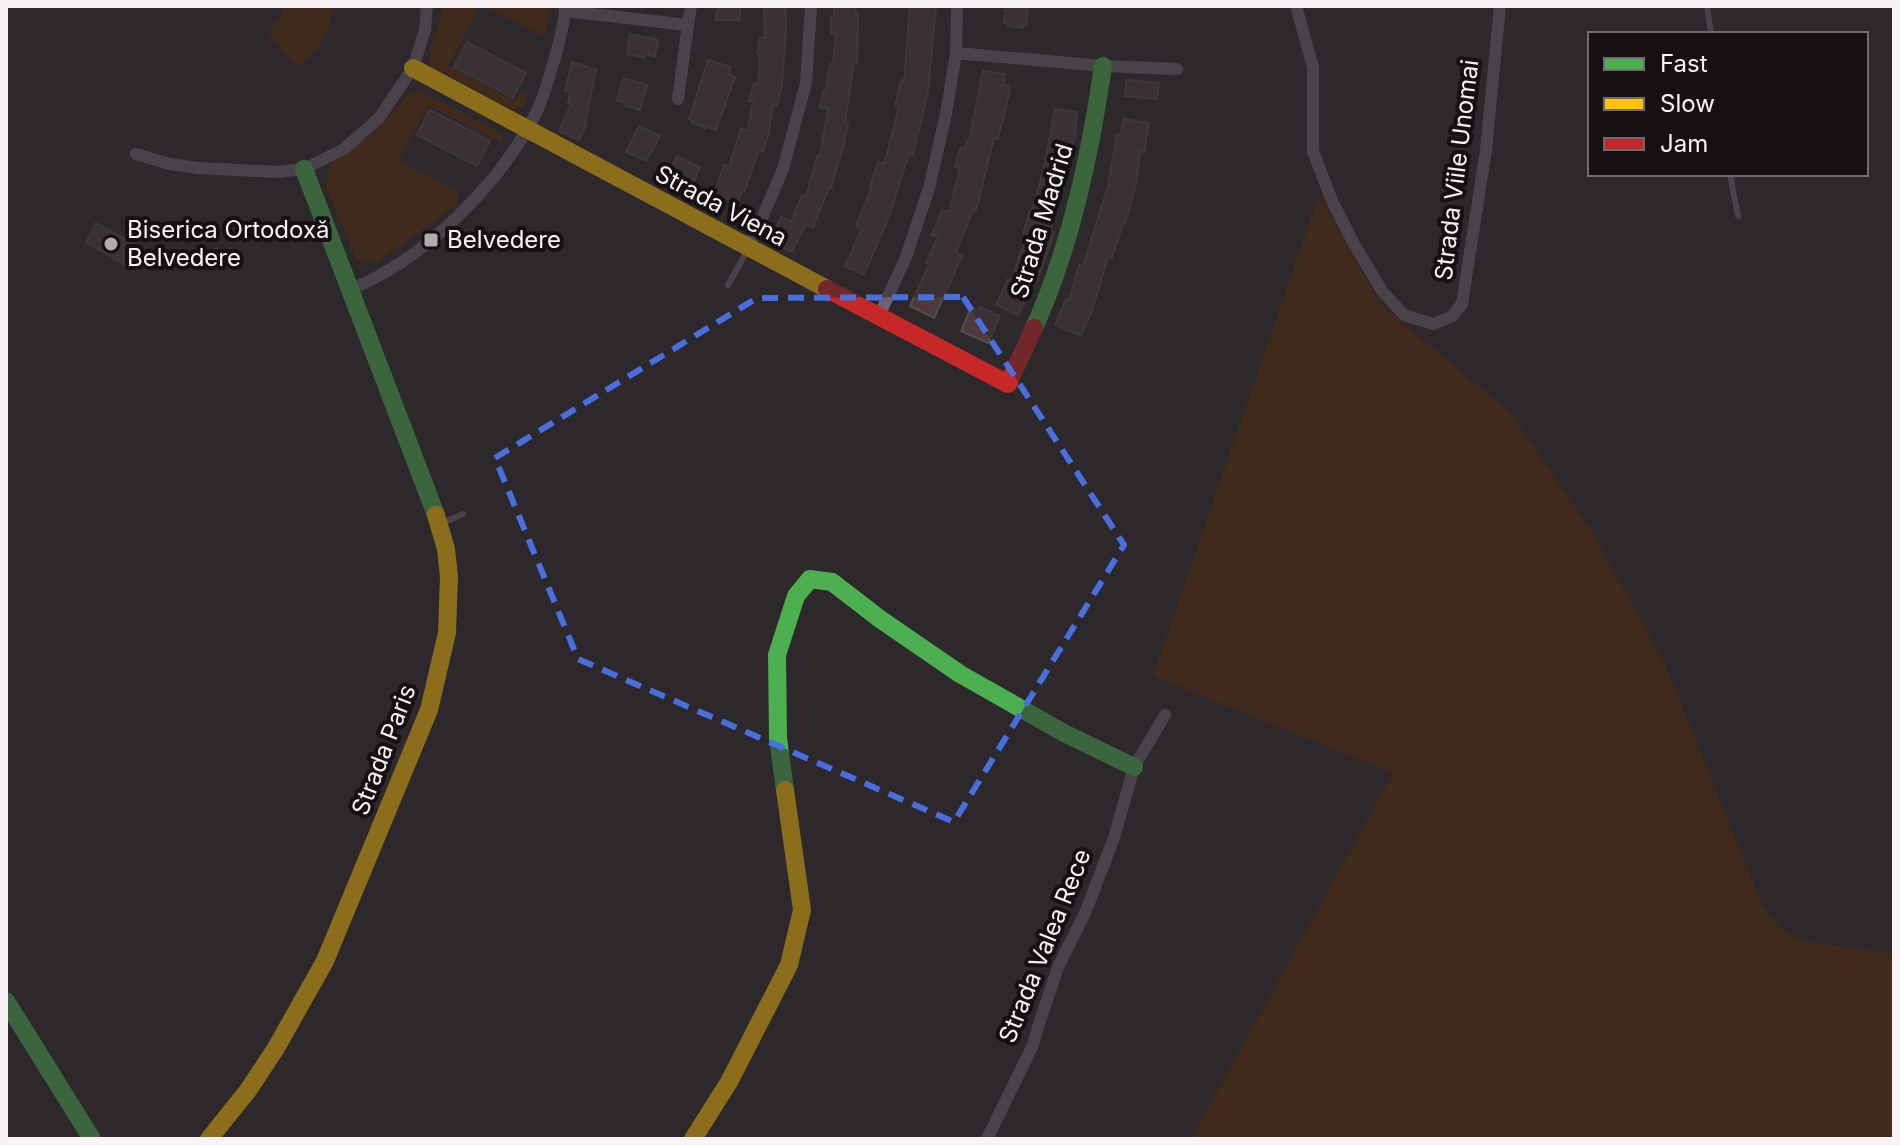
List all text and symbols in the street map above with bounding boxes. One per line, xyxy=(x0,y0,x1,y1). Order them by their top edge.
legend xyxy=(1588,32,1868,176)
text: Fast xyxy=(1660,49,1708,78)
street label: Strada Viile Unomai xyxy=(1429,58,1484,282)
text: Slow xyxy=(1660,89,1715,118)
text: Jam xyxy=(1660,129,1708,158)
street label: Strada Madrid xyxy=(1004,140,1079,302)
street label: Strada Viena xyxy=(651,159,792,252)
place label: Biserica Ortodoxă Belvedere xyxy=(127,215,329,272)
place label: Belvedere xyxy=(447,225,561,254)
marker: Belvedere xyxy=(422,231,440,249)
marker: Biserica Ortodoxă Belvedere xyxy=(102,235,120,253)
street label: Strada Paris xyxy=(345,680,422,819)
street label: Strada Valea Rece xyxy=(992,845,1097,1047)

